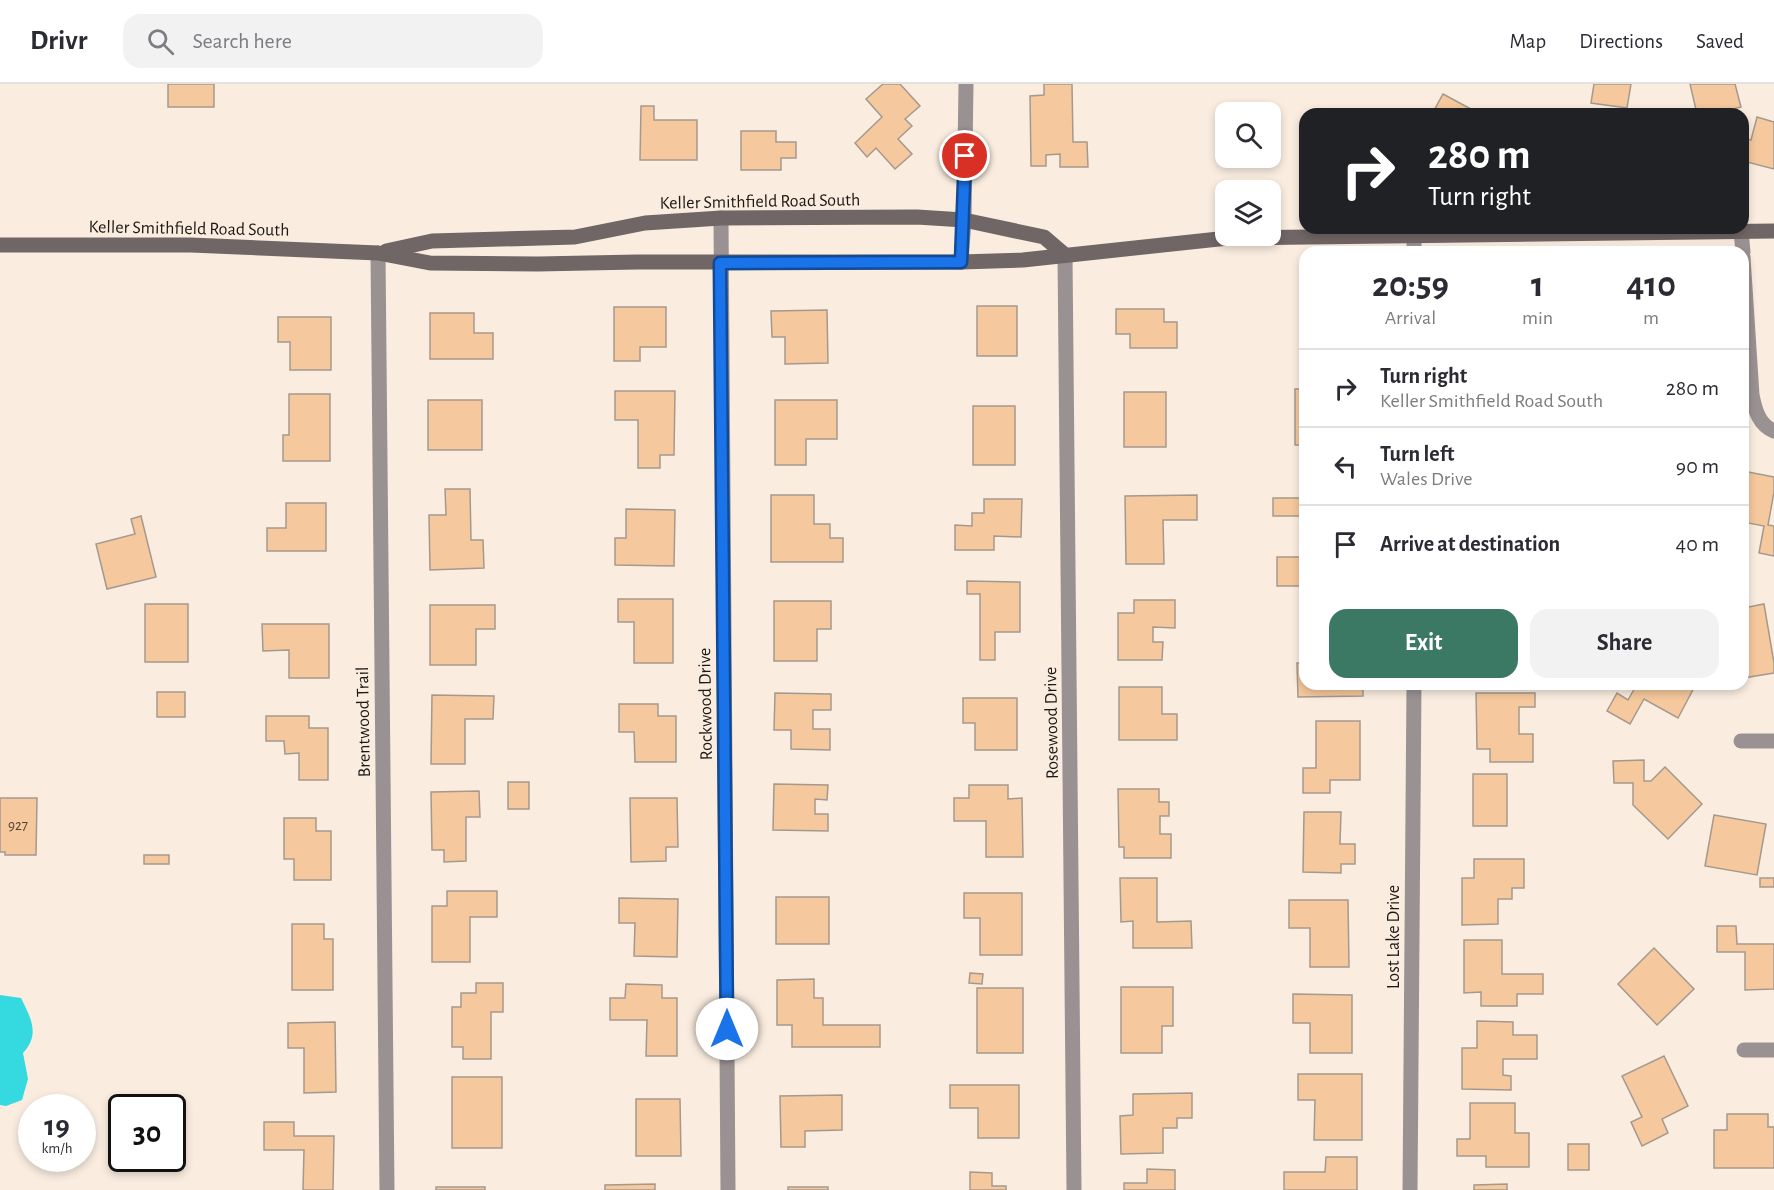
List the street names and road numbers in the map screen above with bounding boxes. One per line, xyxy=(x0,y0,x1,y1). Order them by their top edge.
street label: Keller Smithfield Road South xyxy=(659,191,861,213)
street label: Keller Smithfield Road South xyxy=(88,218,290,240)
street label: Rockwood Drive xyxy=(696,648,716,760)
street label: Brentwood Trail xyxy=(354,666,374,778)
street label: Rosewood Drive xyxy=(1042,667,1062,779)
street label: Lost Lake Drive xyxy=(1385,885,1403,989)

